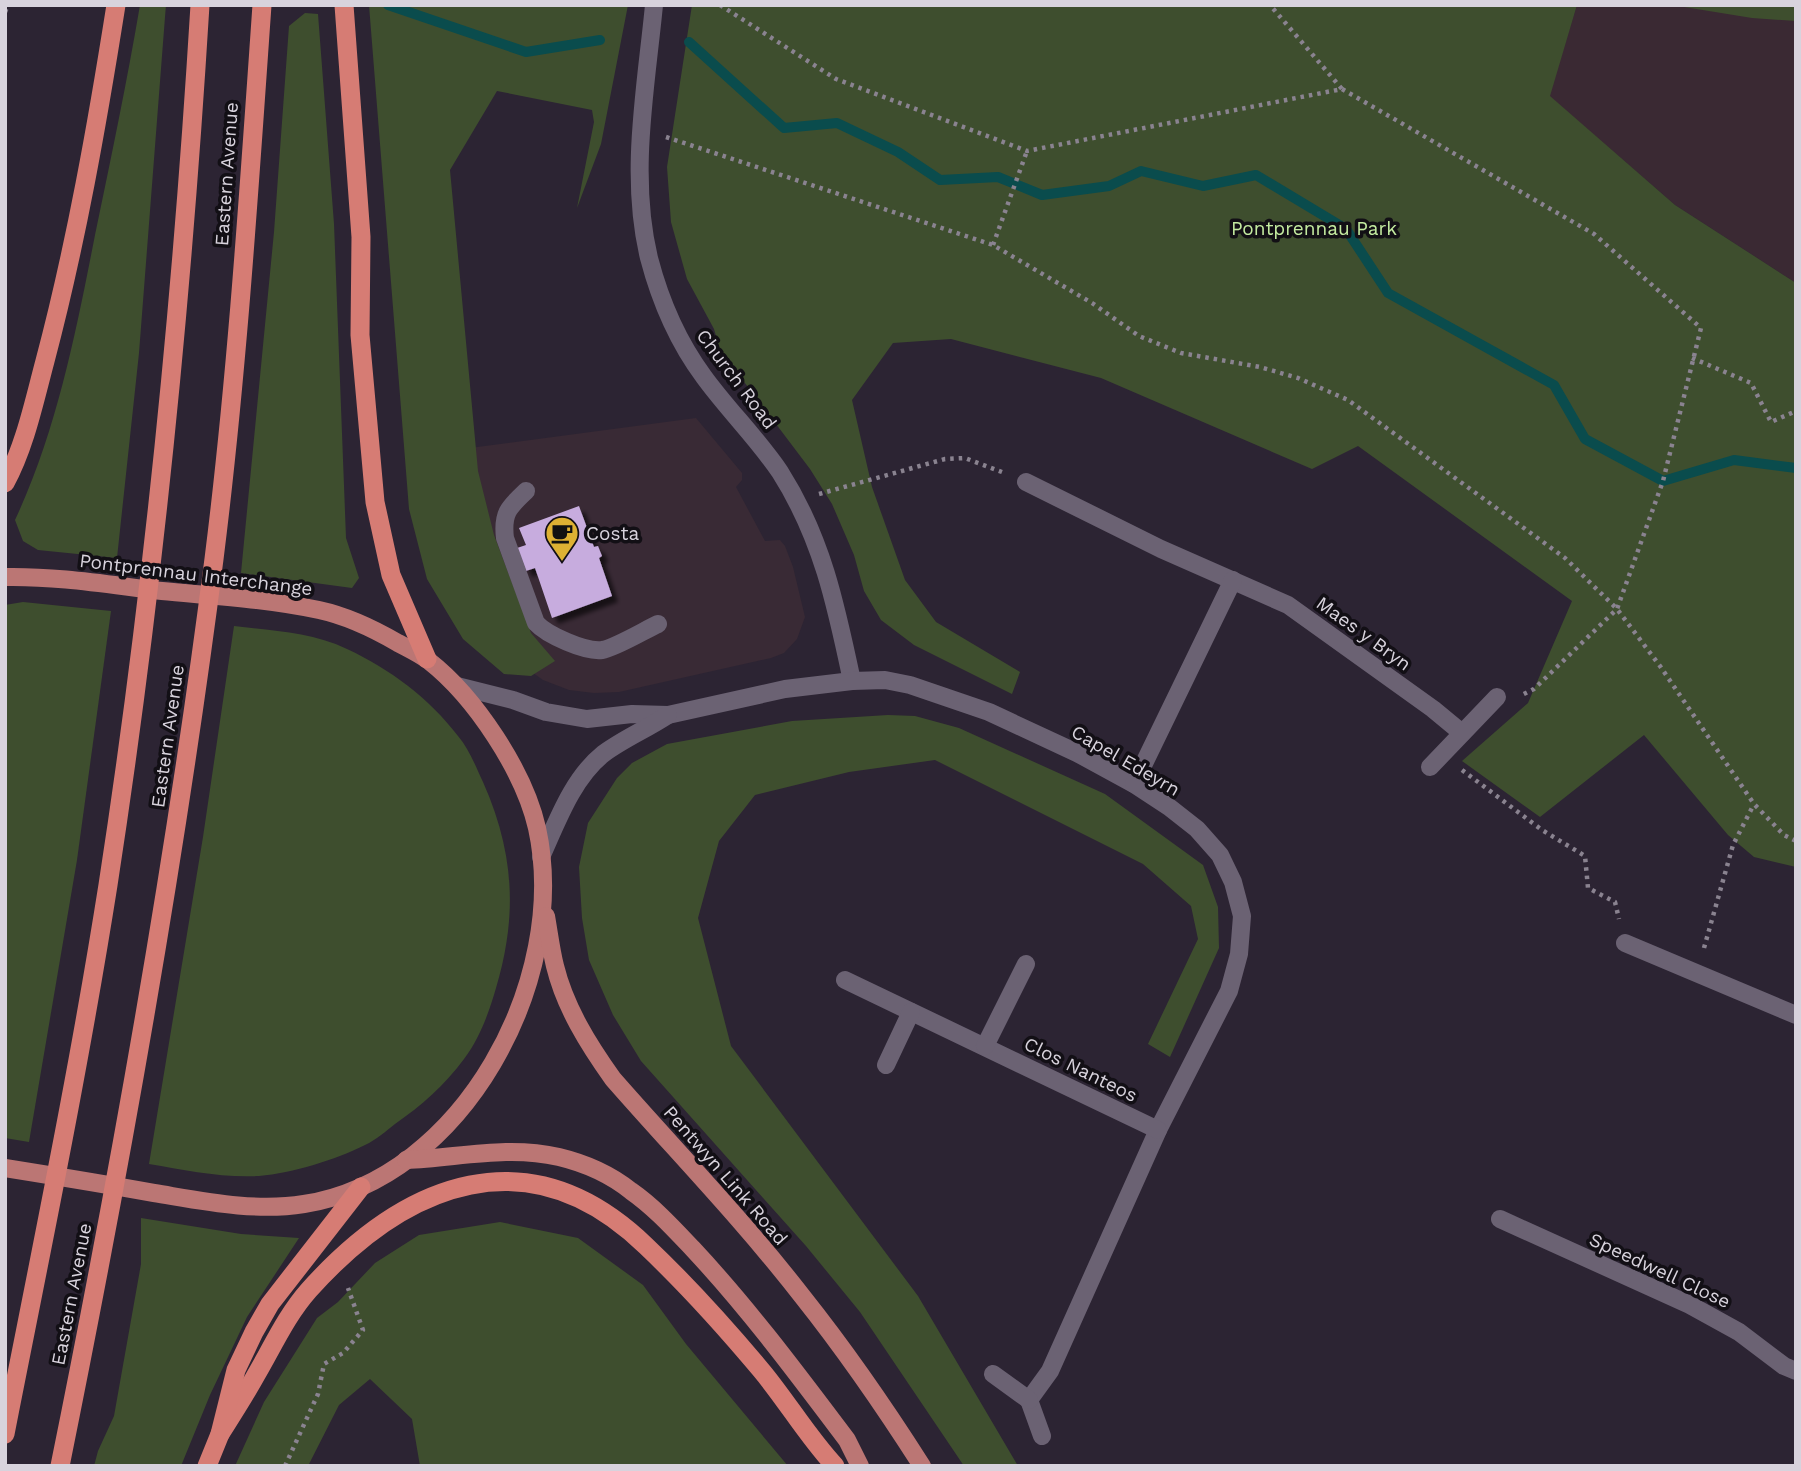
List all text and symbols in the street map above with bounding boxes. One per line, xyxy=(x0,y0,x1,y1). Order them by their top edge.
street label: Eastern Avenue xyxy=(210,101,243,247)
park label: Pontprennau Park xyxy=(1231,217,1397,240)
street label: Church Road xyxy=(692,325,782,434)
cafe icon: Costa xyxy=(543,514,581,563)
place label: Costa xyxy=(586,522,639,545)
street label: Pontprennau Interchange xyxy=(78,549,314,600)
street label: Maes y Bryn xyxy=(1312,591,1416,675)
street label: Eastern Avenue xyxy=(146,663,189,809)
street label: Capel Edeyrn xyxy=(1067,720,1184,801)
street label: Clos Nanteos xyxy=(1020,1032,1141,1107)
street label: Pentwyn Link Road xyxy=(659,1101,792,1250)
street label: Eastern Avenue xyxy=(46,1221,97,1367)
street label: Speedwell Close xyxy=(1586,1228,1734,1313)

